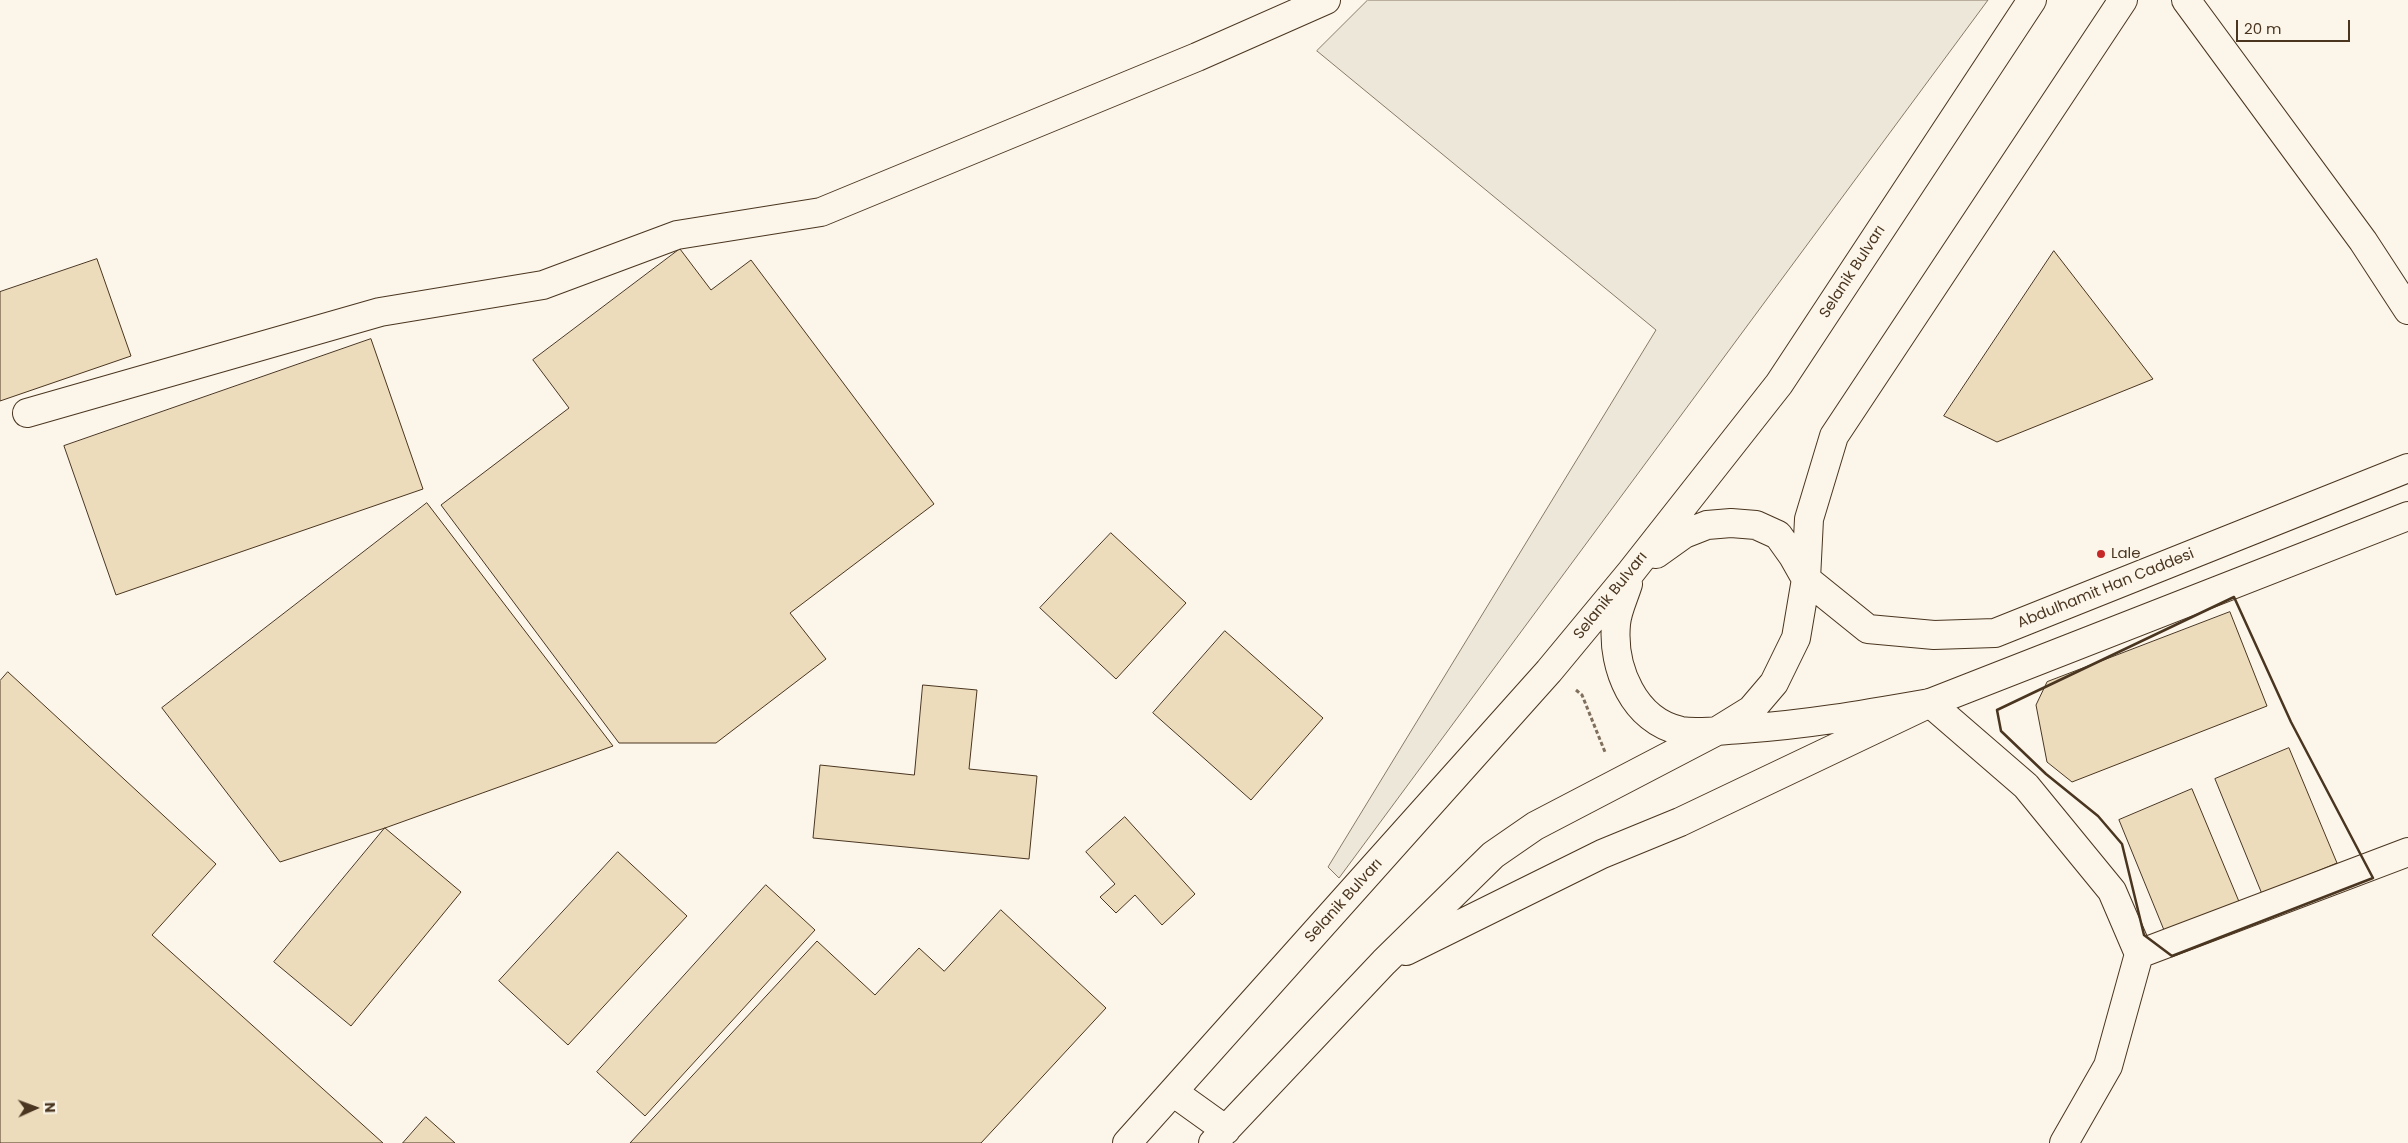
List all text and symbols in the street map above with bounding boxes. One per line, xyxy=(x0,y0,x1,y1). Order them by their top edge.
scale bar xyxy=(2238,10,2352,42)
text: 20 m xyxy=(2244,18,2282,39)
street label: Selanik Bulvarı xyxy=(1816,222,1890,322)
street label: Abdulhamit Han Caddesi xyxy=(2015,545,2197,633)
place label: Lale xyxy=(2111,545,2141,563)
marker: Lale xyxy=(2095,548,2107,560)
street label: Selanik Bulvarı xyxy=(1570,549,1652,643)
street label: Selanik Bulvarı xyxy=(1301,855,1387,947)
north arrow xyxy=(10,1083,60,1133)
text: N xyxy=(40,1102,60,1113)

